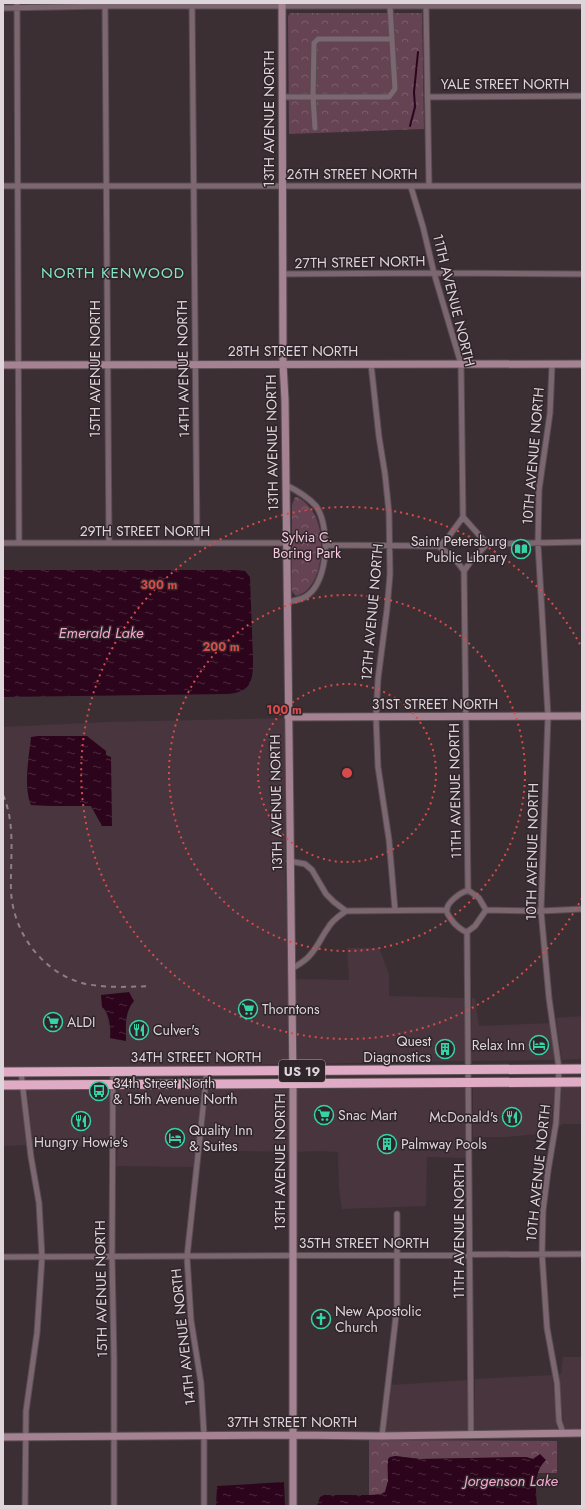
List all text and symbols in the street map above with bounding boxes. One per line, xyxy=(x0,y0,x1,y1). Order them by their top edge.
street label: 13TH AVENUE NORTH xyxy=(259,51,279,187)
street label: YALE STREET NORTH xyxy=(441,74,569,94)
street label: 26TH STREET NORTH xyxy=(286,164,418,184)
street label: 11TH AVENUE NORTH xyxy=(428,232,480,368)
street label: 27TH STREET NORTH xyxy=(294,251,426,273)
district label: NORTH KENWOOD xyxy=(41,262,185,284)
street label: 15TH AVENUE NORTH xyxy=(85,300,105,438)
street label: 14TH AVENUE NORTH xyxy=(172,300,194,438)
street label: 28TH STREET NORTH xyxy=(228,341,358,361)
street label: 13TH AVENUE NORTH xyxy=(261,374,283,512)
street label: 10TH AVENUE NORTH xyxy=(517,386,549,526)
street label: 29TH STREET NORTH xyxy=(80,521,210,541)
park label: Sylvia C. Boring Park xyxy=(273,527,342,563)
place label: Saint Petersburg Public Library xyxy=(411,531,508,567)
library icon: Saint Petersburg Public Library xyxy=(510,538,532,560)
street label: 12TH AVENUE NORTH xyxy=(356,543,388,681)
text: 300 m xyxy=(141,576,178,594)
water label: Emerald Lake xyxy=(59,622,144,644)
text: 200 m xyxy=(202,638,240,656)
street label: 31ST STREET NORTH xyxy=(372,694,498,714)
text: 100 m xyxy=(266,701,302,719)
street label: 11TH AVENUE NORTH xyxy=(444,723,466,859)
street label: 13TH AVENUE NORTH xyxy=(265,734,287,872)
centre of rings xyxy=(340,766,354,780)
street label: 10TH AVENUE NORTH xyxy=(521,783,543,921)
supermarket icon: Thorntons xyxy=(237,998,259,1020)
place label: Thorntons xyxy=(262,999,320,1019)
supermarket icon: ALDI xyxy=(42,1011,64,1033)
place label: ALDI xyxy=(67,1012,96,1032)
restaurant icon: Culver's xyxy=(128,1019,150,1041)
place label: Culver's xyxy=(153,1020,200,1040)
place label: Quest Diagnostics xyxy=(363,1031,432,1067)
hotel icon: Relax Inn xyxy=(528,1034,550,1056)
place label: Relax Inn xyxy=(472,1035,525,1055)
building icon: Quest Diagnostics xyxy=(434,1038,456,1060)
street label: 34TH STREET NORTH xyxy=(131,1047,261,1067)
road number: US 19 xyxy=(279,1060,325,1082)
place label: 34th Street North & 15th Avenue North xyxy=(113,1073,238,1109)
bus stop icon: 34th Street North & 15th Avenue North xyxy=(88,1080,110,1102)
street label: 13TH AVENUE NORTH xyxy=(270,1094,290,1230)
street label: 10TH AVENUE NORTH xyxy=(521,1103,555,1243)
supermarket icon: Snac Mart xyxy=(313,1104,335,1126)
place label: Snac Mart xyxy=(338,1105,398,1125)
restaurant icon: McDonald's xyxy=(501,1106,523,1128)
place label: McDonald's xyxy=(429,1107,498,1127)
restaurant icon: Hungry Howie's xyxy=(70,1110,92,1132)
place label: Quality Inn & Suites xyxy=(189,1120,253,1156)
hotel icon: Quality Inn & Suites xyxy=(164,1127,186,1149)
place label: Hungry Howie's xyxy=(34,1132,128,1152)
building icon: Palmway Pools xyxy=(376,1133,398,1155)
place label: Palmway Pools xyxy=(401,1134,487,1154)
street label: 11TH AVENUE NORTH xyxy=(449,1163,469,1299)
street label: 15TH AVENUE NORTH xyxy=(90,1220,112,1358)
street label: 35TH STREET NORTH xyxy=(299,1233,429,1253)
street label: 14TH AVENUE NORTH xyxy=(166,1267,200,1407)
place label: New Apostolic Church xyxy=(335,1301,422,1337)
church icon: New Apostolic Church xyxy=(310,1308,332,1330)
street label: 37TH STREET NORTH xyxy=(227,1412,357,1432)
water label: Jorgenson Lake xyxy=(461,1470,559,1492)

